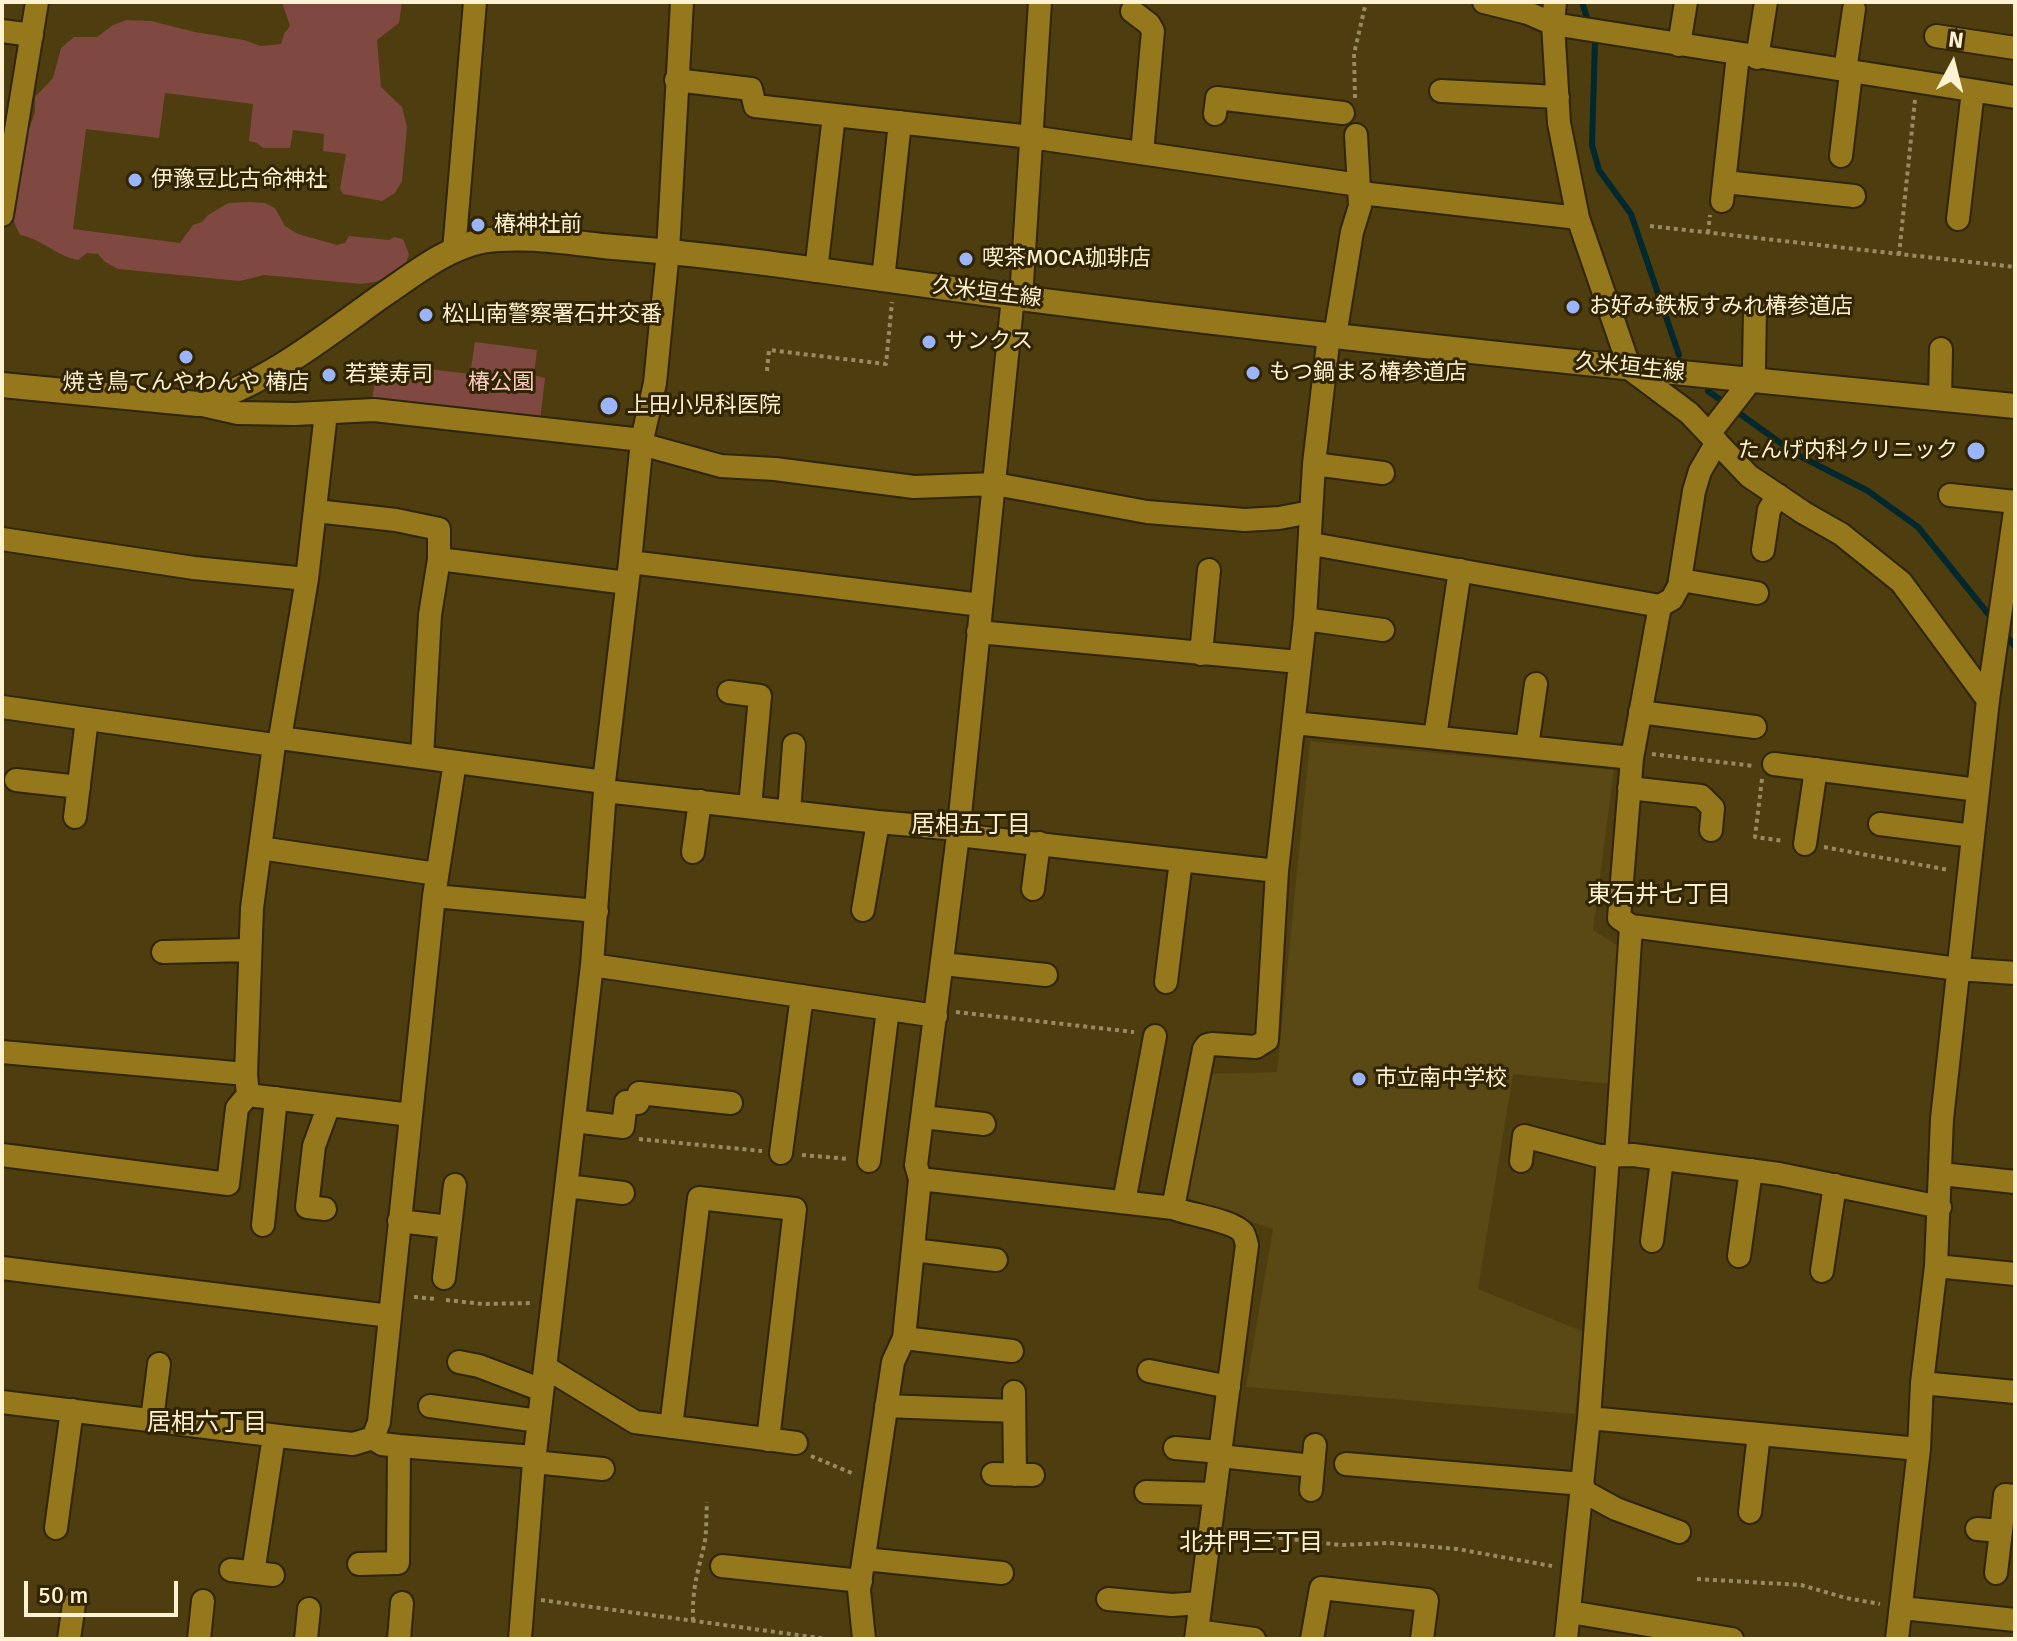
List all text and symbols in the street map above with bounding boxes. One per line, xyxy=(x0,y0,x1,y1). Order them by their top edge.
north arrow xyxy=(1913,24,1993,104)
text: N xyxy=(1947,25,1965,54)
place label: 伊豫豆比古命神社 xyxy=(151,167,327,193)
marker: 伊豫豆比古命神社 xyxy=(126,171,144,189)
place label: 椿神社前 xyxy=(494,212,582,238)
marker: 椿神社前 xyxy=(469,216,487,234)
place label: 喫茶MOCA珈琲店 xyxy=(982,246,1151,272)
marker: 喫茶MOCA珈琲店 xyxy=(957,250,975,268)
street label: 久米垣生線 xyxy=(931,273,1043,313)
place label: お好み鉄板すみれ椿参道店 xyxy=(1589,294,1853,320)
marker: お好み鉄板すみれ椿参道店 xyxy=(1564,298,1582,316)
place label: 松山南警察署石井交番 xyxy=(442,302,662,328)
marker: 松山南警察署石井交番 xyxy=(417,306,435,324)
place label: サンクス xyxy=(945,329,1033,355)
marker: サンクス xyxy=(920,333,938,351)
marker: 焼き鳥てんやわんや 椿店 xyxy=(177,348,195,366)
street label: 久米垣生線 xyxy=(1574,349,1686,387)
place label: もつ鍋まる椿参道店 xyxy=(1269,360,1467,386)
place label: 若葉寿司 xyxy=(345,362,433,388)
marker: もつ鍋まる椿参道店 xyxy=(1244,364,1262,382)
marker: 若葉寿司 xyxy=(320,366,338,384)
place label: 焼き鳥てんやわんや 椿店 xyxy=(63,370,309,396)
park label: 椿公園 xyxy=(468,370,534,396)
place label: 上田小児科医院 xyxy=(627,393,781,419)
marker: 上田小児科医院 xyxy=(598,395,620,417)
place label: たんげ内科クリニック xyxy=(1738,438,1958,464)
marker: たんげ内科クリニック xyxy=(1965,440,1987,462)
district label: 居相五丁目 xyxy=(911,812,1031,840)
district label: 東石井七丁目 xyxy=(1587,882,1731,910)
place label: 市立南中学校 xyxy=(1375,1066,1507,1092)
marker: 市立南中学校 xyxy=(1350,1070,1368,1088)
district label: 居相六丁目 xyxy=(147,1410,267,1438)
district label: 北井門三丁目 xyxy=(1179,1530,1323,1558)
scale bar xyxy=(28,1565,182,1615)
text: 50 m xyxy=(38,1580,88,1610)

